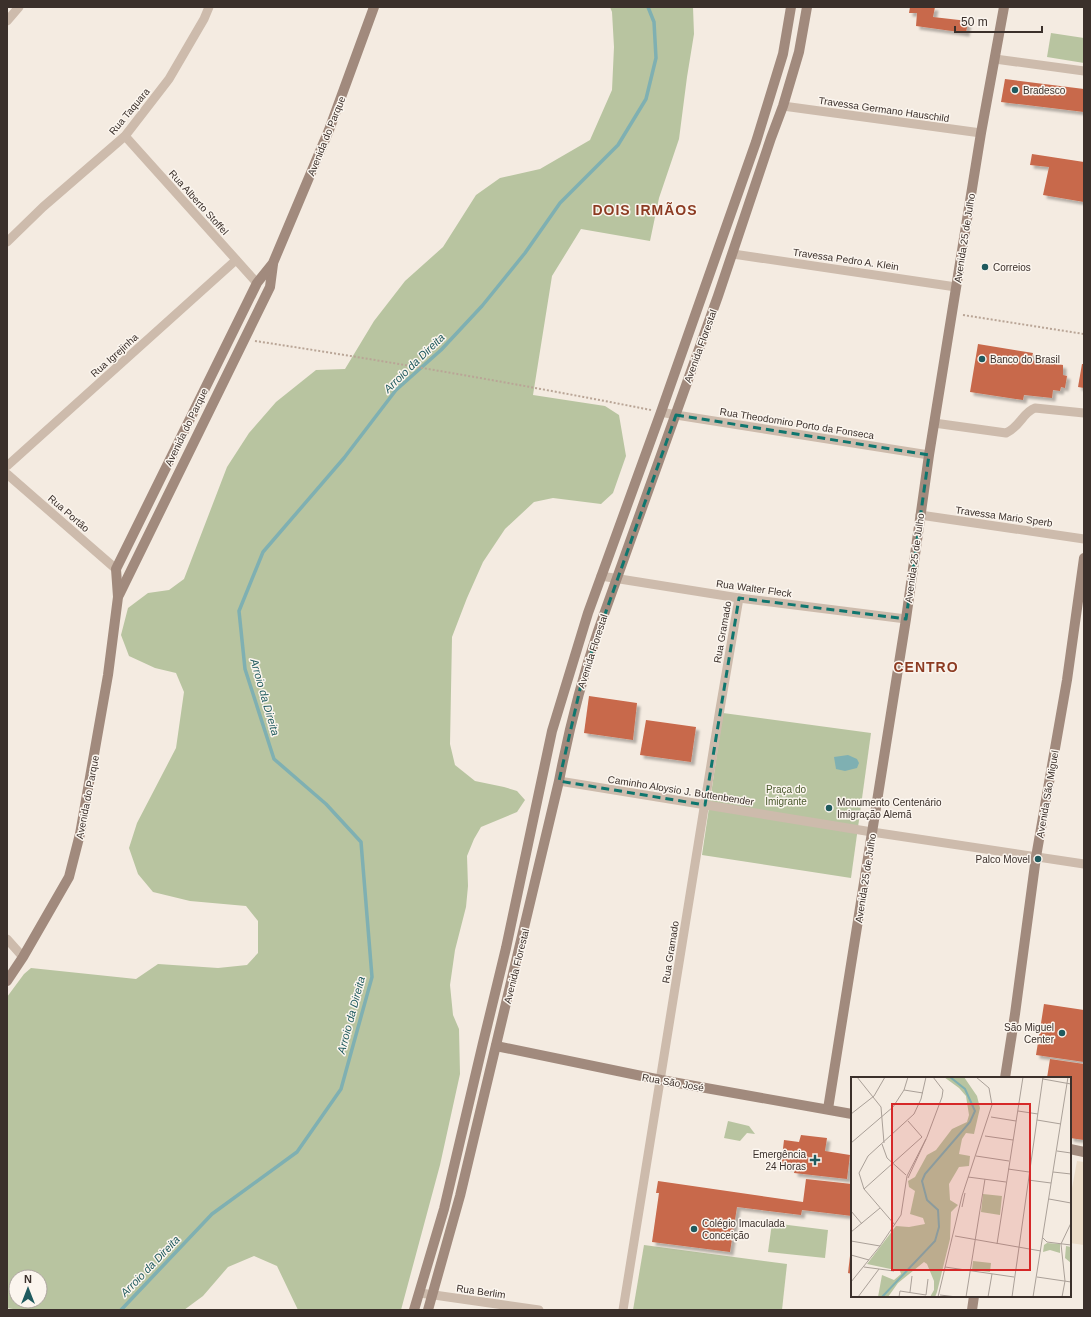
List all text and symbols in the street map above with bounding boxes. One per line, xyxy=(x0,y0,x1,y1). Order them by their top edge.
scale bar xyxy=(955,8,1042,34)
text: 50 m xyxy=(961,15,988,29)
marker: Bradesco xyxy=(1010,85,1020,95)
place label: Bradesco xyxy=(1023,85,1066,96)
street label: Rua Taquara xyxy=(107,86,152,137)
street label: Avenida do Parque xyxy=(305,94,348,178)
street label: Travessa Germano Hauschild xyxy=(818,95,950,124)
street label: Rua Alberto Stoffel xyxy=(167,168,231,237)
street label: Avenida 25 de Julho xyxy=(952,192,977,284)
district label: DOIS IRMÃOS xyxy=(592,201,698,218)
street label: Travessa Pedro A. Klein xyxy=(792,247,900,272)
marker: Correios xyxy=(980,262,990,272)
place label: Correios xyxy=(993,262,1031,273)
street label: Avenida Florestal xyxy=(682,308,719,384)
street label: Rua Igrejinha xyxy=(89,331,140,379)
water label: Arroio da Direita xyxy=(381,331,447,396)
marker: Banco do Brasil xyxy=(977,354,987,364)
place label: Banco do Brasil xyxy=(990,354,1060,365)
street label: Avenida do Parque xyxy=(163,386,210,468)
street label: Rua Theodomiro Porto da Fonseca xyxy=(719,406,875,441)
street label: Rua Portão xyxy=(46,493,92,534)
street label: Travessa Mario Sperb xyxy=(955,504,1054,529)
street label: Avenida 25 de Julho xyxy=(903,512,926,604)
street label: Rua Walter Fleck xyxy=(715,578,793,599)
street label: Rua Gramado xyxy=(712,600,733,664)
street label: Avenida Florestal xyxy=(575,613,610,690)
water label: Arroio da Direita xyxy=(248,656,282,737)
district label: CENTRO xyxy=(893,659,959,675)
street label: Avenida São Miguel xyxy=(1034,749,1061,839)
street label: Avenida do Parque xyxy=(74,754,101,840)
street label: Caminho Aloysio J. Buttenbender xyxy=(607,773,755,808)
park label: Praça do Imigrante xyxy=(765,784,807,807)
place label: Monumento Centenário Imigração Alemã xyxy=(837,797,942,820)
marker: Monumento Centenário Imigração Alemã xyxy=(824,803,834,813)
street label: Avenida 25 de Julho xyxy=(853,832,878,924)
place label: Palco Movel xyxy=(976,854,1030,865)
marker: Palco Movel xyxy=(1033,854,1043,864)
street label: Rua Gramado xyxy=(660,920,681,984)
street label: Avenida Florestal xyxy=(502,927,531,1005)
water label: Arroio da Direita xyxy=(335,975,367,1056)
place label: São Miguel Center xyxy=(1004,1022,1055,1045)
marker: São Miguel Center xyxy=(1057,1028,1067,1038)
street label: Rua São José xyxy=(641,1072,705,1093)
inset map xyxy=(851,1077,1071,1297)
place label: Emergência 24 Horas xyxy=(753,1149,806,1172)
marker: Emergência 24 Horas xyxy=(809,1154,821,1166)
place label: Colégio Imaculada Conceição xyxy=(702,1218,785,1241)
marker: Colégio Imaculada Conceição xyxy=(689,1224,699,1234)
water label: Arroio da Direita xyxy=(117,1233,182,1299)
north arrow xyxy=(8,1269,48,1309)
text: N xyxy=(24,1273,32,1285)
street label: Rua Berlim xyxy=(456,1283,506,1300)

